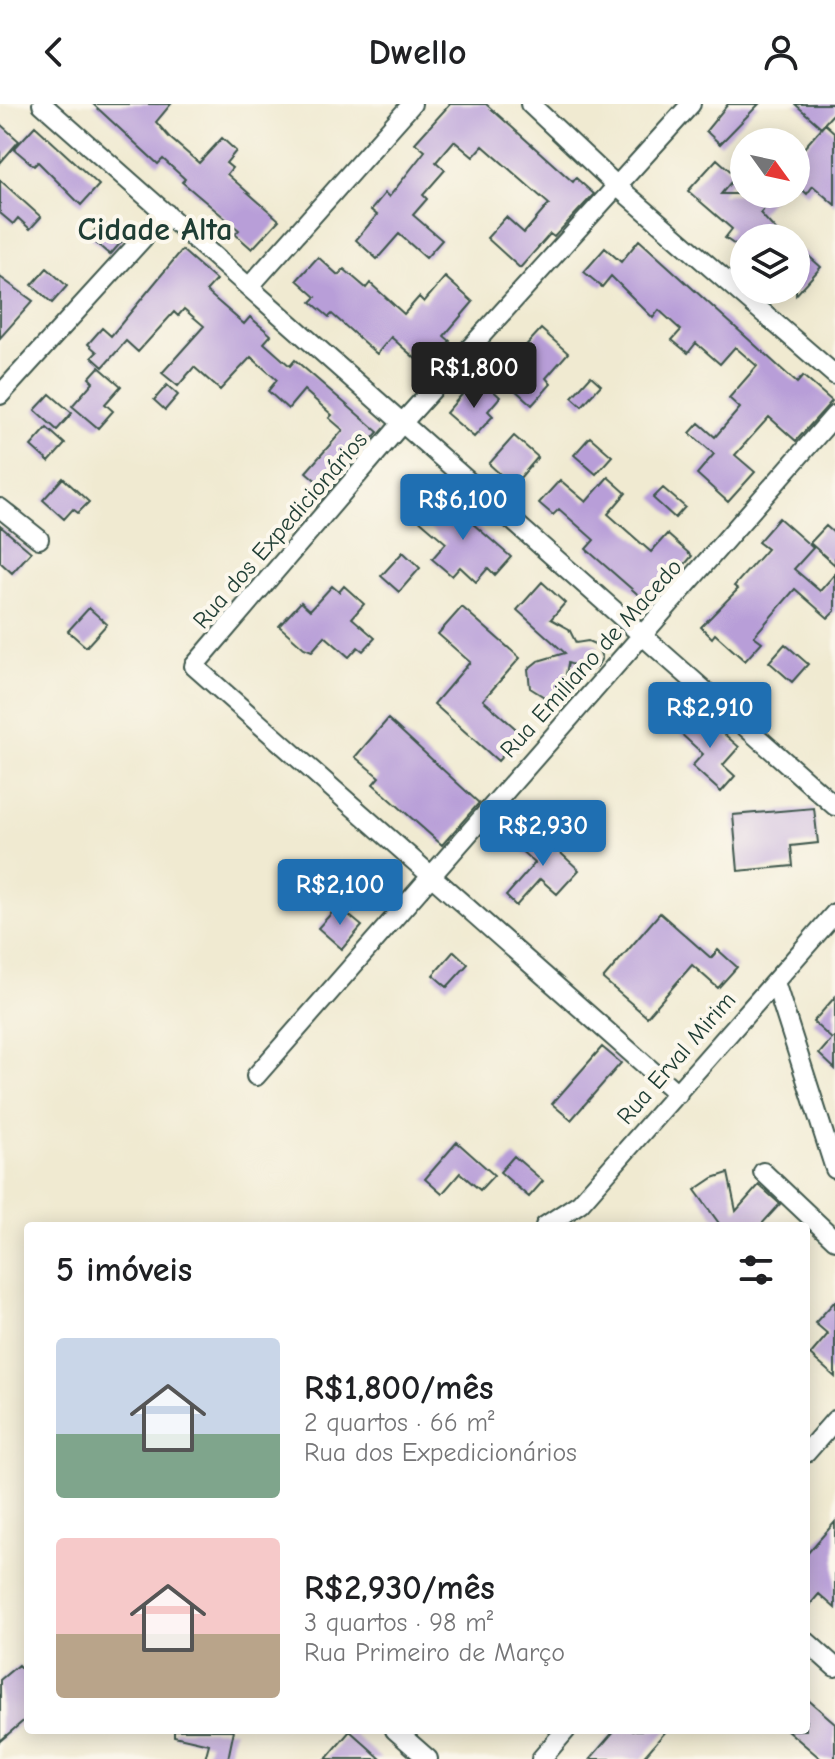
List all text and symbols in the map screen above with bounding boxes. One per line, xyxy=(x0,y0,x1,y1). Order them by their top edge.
icon: back xyxy=(32,30,76,74)
icon: person xyxy=(759,30,803,74)
text: Dwello xyxy=(368,32,467,73)
north arrow xyxy=(730,128,810,208)
map controls xyxy=(730,128,810,304)
district label: Cidade Alta xyxy=(78,211,232,248)
button: layers xyxy=(730,224,810,304)
pin: R$1,800 xyxy=(400,342,548,410)
text: R$1,800 xyxy=(429,353,519,383)
street label: Rua dos Expedicionários xyxy=(187,426,373,634)
pin: R$6,100 xyxy=(389,474,537,542)
text: R$6,100 xyxy=(418,485,508,515)
street label: Rua Emiliano de Macedo xyxy=(494,553,688,763)
pin: R$2,910 xyxy=(636,682,784,750)
text: R$2,910 xyxy=(666,693,754,723)
pin: R$2,930 xyxy=(469,800,617,868)
text: R$2,930 xyxy=(498,811,588,841)
pin: R$2,100 xyxy=(266,859,414,927)
text: R$2,100 xyxy=(296,870,384,900)
street label: Rua Erval Mirim xyxy=(611,986,741,1130)
icon: filters xyxy=(734,1248,778,1292)
text: 5 imóveis xyxy=(56,1250,192,1290)
text: R$1,800/mês xyxy=(304,1368,494,1408)
icon: home xyxy=(120,1370,216,1466)
text: 2 quartos · 66 m² xyxy=(304,1408,495,1438)
text: Rua dos Expedicionários xyxy=(304,1438,577,1468)
text: R$2,930/mês xyxy=(304,1568,495,1608)
icon: home xyxy=(120,1570,216,1666)
text: 3 quartos · 98 m² xyxy=(304,1608,493,1638)
text: Rua Primeiro de Março xyxy=(304,1638,565,1668)

